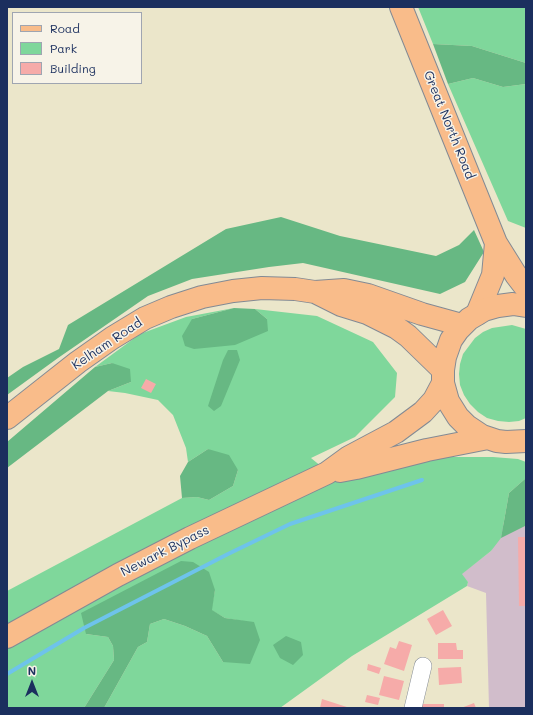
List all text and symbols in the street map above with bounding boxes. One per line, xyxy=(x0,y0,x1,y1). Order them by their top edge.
legend xyxy=(12,12,142,84)
text: Road xyxy=(50,20,80,36)
text: Park xyxy=(50,40,77,56)
text: Building xyxy=(50,60,96,76)
street label: Great North Road xyxy=(420,68,478,182)
street label: Kelham Road xyxy=(69,315,145,373)
street label: Newark Bypass xyxy=(118,522,212,580)
north arrow xyxy=(12,663,52,703)
text: N xyxy=(28,663,36,678)

